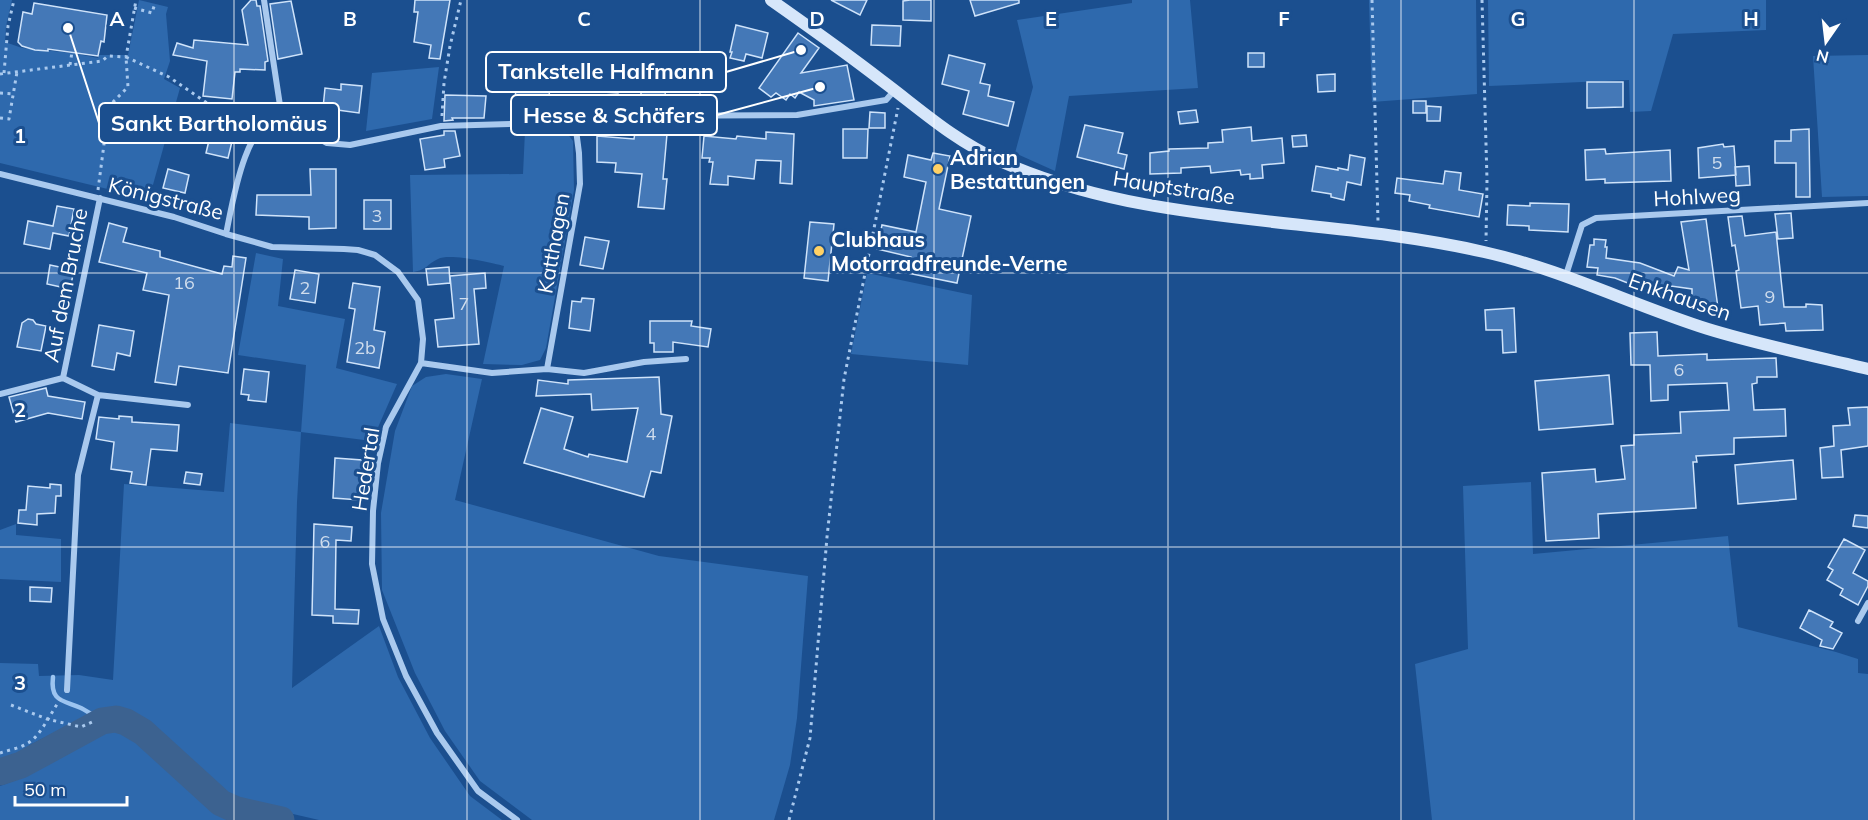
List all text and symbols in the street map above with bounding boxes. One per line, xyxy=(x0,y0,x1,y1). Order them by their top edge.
text: A xyxy=(110,6,125,31)
text: B xyxy=(343,6,357,31)
text: C xyxy=(577,6,591,31)
text: D xyxy=(809,6,825,31)
text: E xyxy=(1045,6,1057,31)
text: F xyxy=(1278,6,1290,31)
text: G xyxy=(1511,6,1525,31)
text: H xyxy=(1743,6,1759,31)
north arrow xyxy=(1796,12,1856,72)
text: N xyxy=(1814,45,1831,68)
callout: Tankstelle Halfmann xyxy=(486,52,726,92)
text: Tankstelle Halfmann xyxy=(498,57,714,85)
callout: Hesse & Schäfers xyxy=(511,95,717,135)
text: Hesse & Schäfers xyxy=(523,101,705,129)
callout: Sankt Bartholomäus xyxy=(99,103,339,143)
text: Sankt Bartholomäus xyxy=(111,109,327,137)
text: 1 xyxy=(14,123,26,148)
place label: Adrian Bestattungen xyxy=(950,144,1085,194)
house number: 5 xyxy=(1712,151,1723,174)
marker: Adrian Bestattungen xyxy=(931,162,945,176)
street label: Hauptstraße xyxy=(1111,165,1237,209)
street label: Königstraße xyxy=(106,171,226,225)
street label: Hohlweg xyxy=(1653,181,1741,211)
street label: Katthagen xyxy=(531,191,575,295)
house number: 3 xyxy=(372,204,382,227)
street label: Auf dem Bruche xyxy=(37,206,93,364)
place label: Clubhaus Motorradfreunde-Verne xyxy=(831,226,1068,276)
marker: Clubhaus Motorradfreunde-Verne xyxy=(812,244,826,258)
street label: Enkhausen xyxy=(1625,266,1735,326)
house number: 16 xyxy=(173,271,195,294)
house number: 2 xyxy=(300,276,310,299)
house number: 9 xyxy=(1765,285,1775,308)
house number: 7 xyxy=(459,292,469,315)
house number: 2b xyxy=(354,336,376,359)
house number: 6 xyxy=(1674,358,1684,381)
text: 2 xyxy=(14,397,26,422)
house number: 4 xyxy=(646,422,657,445)
street label: Hedertal xyxy=(346,425,384,513)
house number: 6 xyxy=(320,530,330,553)
text: 3 xyxy=(14,670,26,695)
scale bar xyxy=(15,769,128,807)
text: 50 m xyxy=(24,778,66,801)

